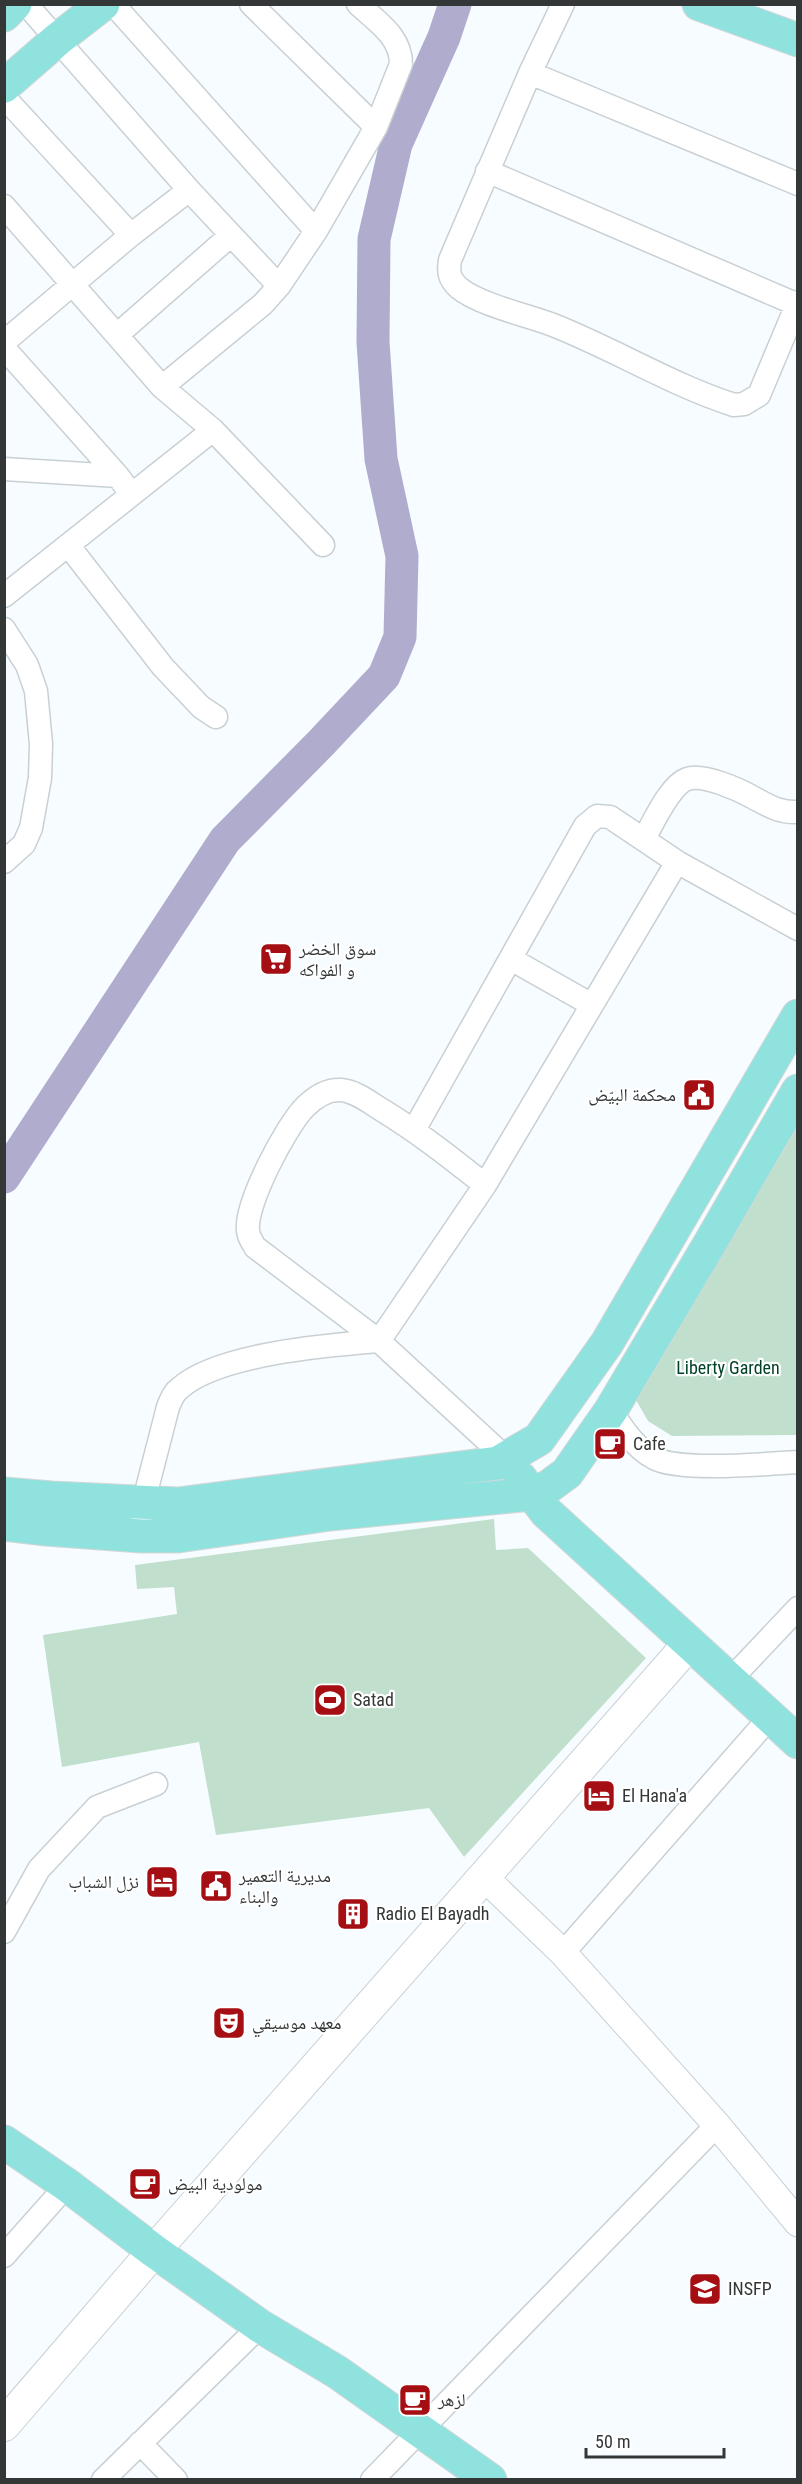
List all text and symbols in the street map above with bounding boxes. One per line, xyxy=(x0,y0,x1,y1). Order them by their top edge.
place label: سوق الخضر و الفواكه xyxy=(298,938,376,980)
supermarket icon: سوق الخضر و الفواكه xyxy=(258,941,294,977)
public building icon: محكمة البيّض xyxy=(681,1077,717,1113)
place label: محكمة البيّض xyxy=(588,1084,676,1106)
park label: Liberty Garden xyxy=(676,1357,780,1378)
cafe icon: Cafe xyxy=(592,1426,628,1462)
place label: Cafe xyxy=(633,1433,666,1454)
sports icon: Satad xyxy=(312,1682,348,1718)
place label: Satad xyxy=(353,1689,394,1710)
hotel icon: El Hana'a xyxy=(581,1778,617,1814)
place label: El Hana'a xyxy=(622,1785,687,1806)
hotel icon: نزل الشباب xyxy=(144,1864,180,1900)
place label: مديرية التعمير والبناء xyxy=(238,1865,331,1908)
public building icon: مديرية التعمير والبناء xyxy=(198,1868,234,1904)
place label: نزل الشباب xyxy=(68,1871,139,1893)
building icon: Radio El Bayadh xyxy=(335,1896,371,1932)
place label: Radio El Bayadh xyxy=(376,1903,490,1924)
theatre icon: معهد موسيقي xyxy=(211,2005,247,2041)
place label: معهد موسيقي xyxy=(252,2012,341,2038)
cafe icon: مولودية البيض xyxy=(127,2166,163,2202)
place label: مولودية البيض xyxy=(168,2173,262,2195)
school or university icon: INSFP xyxy=(687,2271,723,2307)
place label: INSFP xyxy=(728,2278,772,2299)
cafe icon: لزهر xyxy=(397,2382,433,2418)
place label: لزهر xyxy=(437,2389,466,2410)
scale bar xyxy=(586,2421,724,2459)
text: 50 m xyxy=(595,2431,630,2452)

